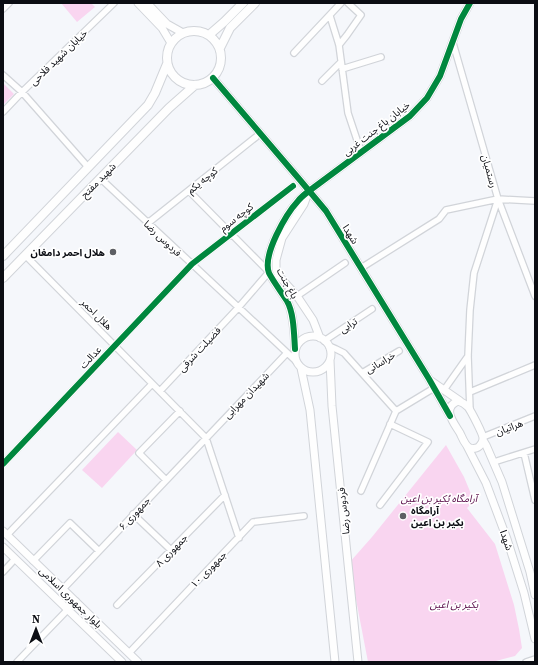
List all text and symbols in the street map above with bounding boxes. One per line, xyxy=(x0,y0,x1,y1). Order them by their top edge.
street label: خیابان شهید فلاحی xyxy=(27,26,90,88)
street label: خیابان باغ جنت غربی xyxy=(340,98,413,159)
street label: رستمیان xyxy=(479,153,501,190)
street label: شهید مفتح xyxy=(78,160,120,201)
street label: کوچه یکم xyxy=(184,164,222,197)
street label: کوچه سوم xyxy=(217,200,258,236)
street label: فردوس رضا xyxy=(141,218,185,260)
street label: شهدا xyxy=(340,222,362,247)
place label: هلال احمر دامغان xyxy=(31,246,106,259)
marker: هلال احمر دامغان xyxy=(108,247,118,257)
street label: باغ جنت xyxy=(273,266,301,302)
street label: هلال احمر xyxy=(78,295,115,333)
street label: ترابی xyxy=(337,315,360,336)
street label: فضیلت شرقی xyxy=(175,324,224,375)
street label: عدالت xyxy=(77,343,104,371)
street label: خراسانی xyxy=(363,348,398,376)
street label: شهیدان مهرابی xyxy=(221,369,272,421)
street label: هراتیان xyxy=(494,416,525,439)
street label: فردوس رضا xyxy=(335,486,352,535)
park label: آرامگاه بُکیر بن اعین xyxy=(401,492,479,505)
street label: جمهوری ۶ xyxy=(116,494,153,533)
place label: آرامگاه بکیر بن اعین xyxy=(411,504,464,529)
marker: آرامگاه بکیر بن اعین xyxy=(398,511,408,521)
street label: شهدا xyxy=(497,528,516,552)
street label: جمهوری ۸ xyxy=(153,531,190,570)
street label: جمهوری ۱۰ xyxy=(188,548,229,591)
street label: بلوار جمهوری اسلامی xyxy=(36,564,105,631)
park label: بکیر بن اعین xyxy=(430,598,479,611)
north arrow xyxy=(16,609,56,649)
text: N xyxy=(32,612,40,627)

